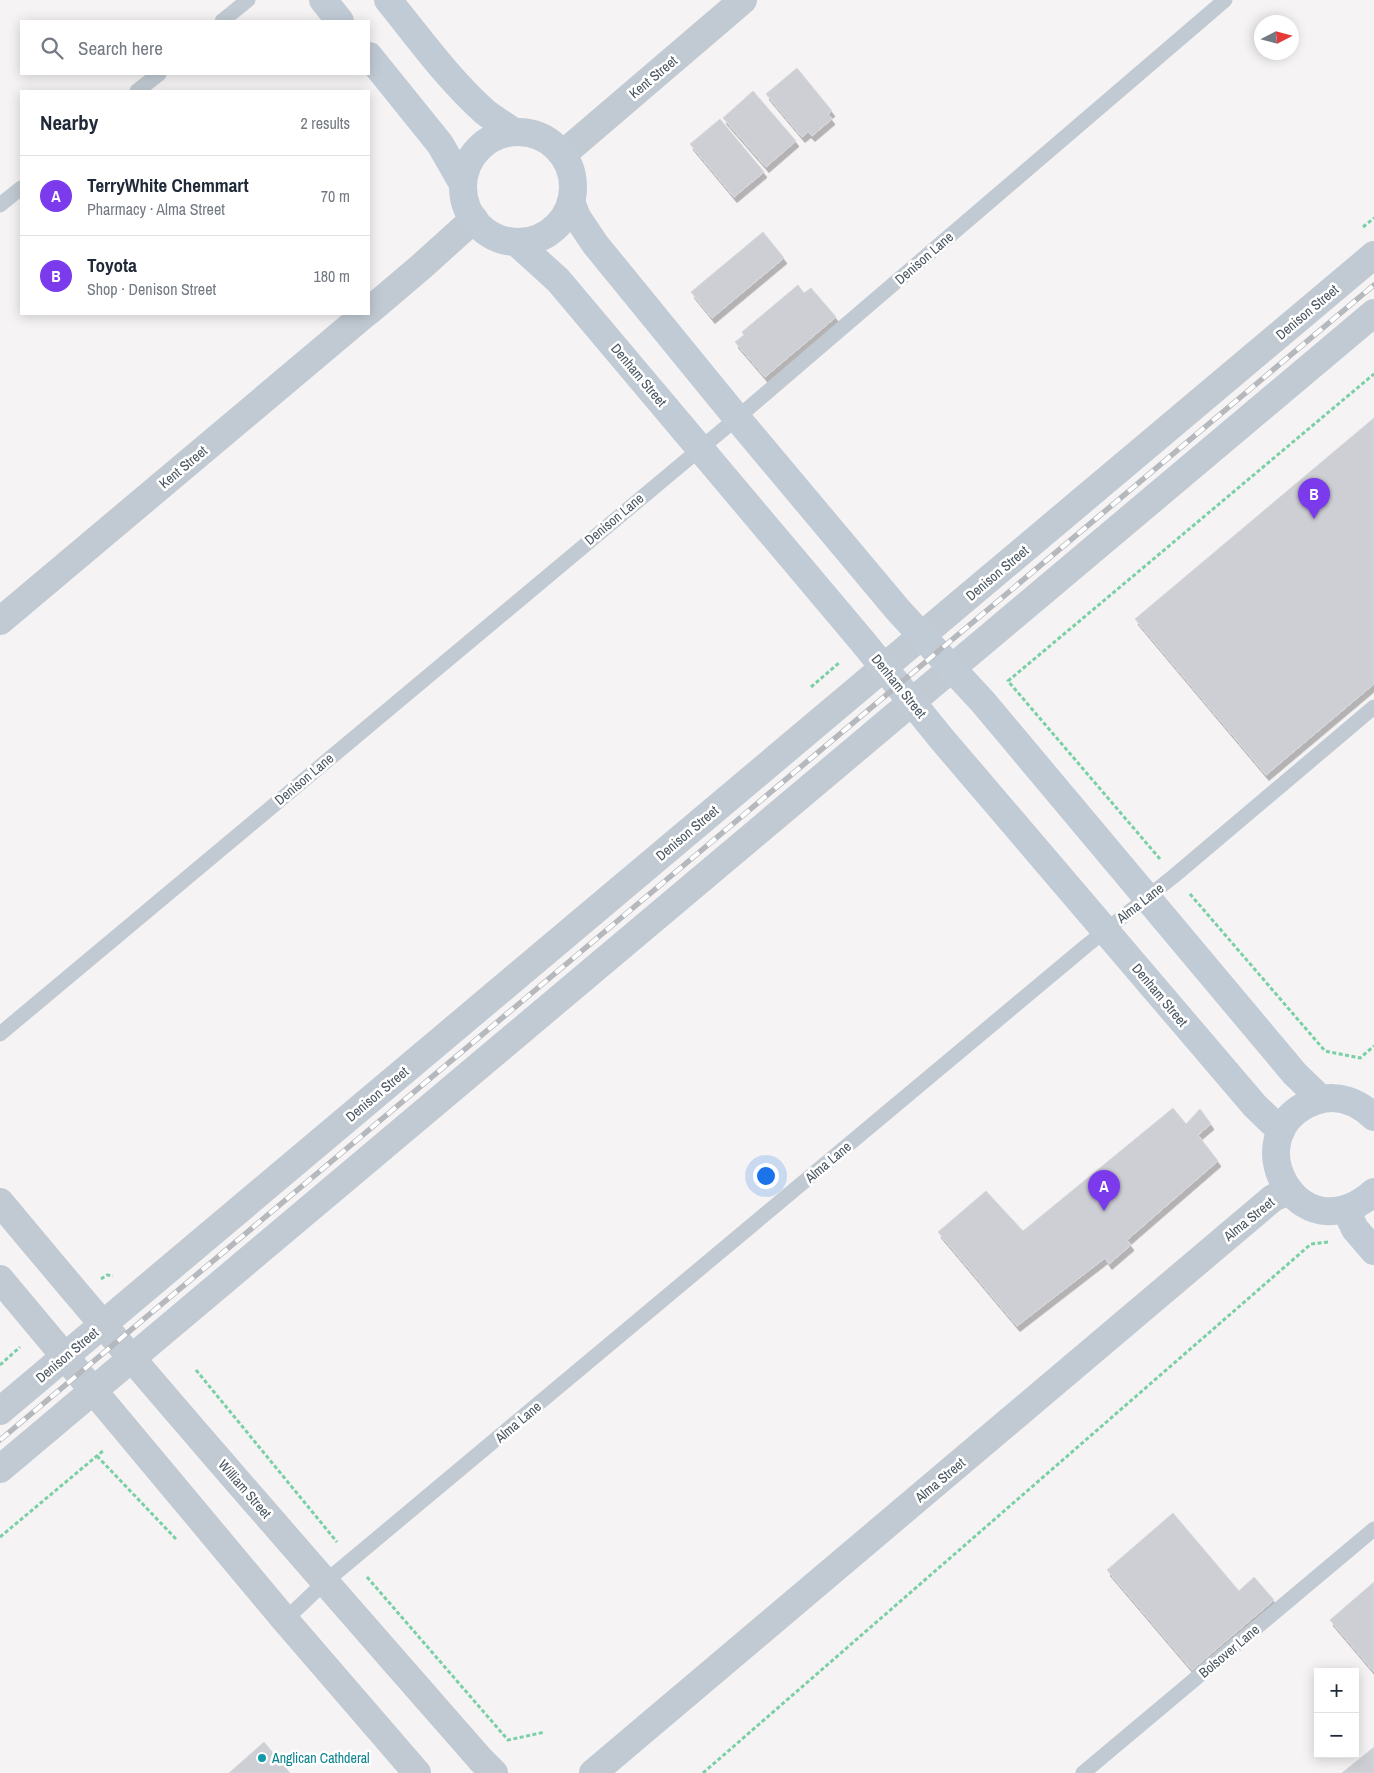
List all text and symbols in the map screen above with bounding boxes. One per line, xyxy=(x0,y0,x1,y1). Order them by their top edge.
north arrow xyxy=(1254,15,1299,60)
search box xyxy=(20,20,370,75)
icon: search xyxy=(38,34,66,62)
text: Search here xyxy=(78,35,163,61)
street label: Kent Street xyxy=(625,52,681,102)
text: Nearby xyxy=(40,108,98,137)
text: 2 results xyxy=(300,112,350,134)
text: TerryWhite Chemmart xyxy=(87,172,249,198)
text: A xyxy=(51,185,61,207)
text: 70 m xyxy=(321,185,350,207)
text: Pharmacy · Alma Street xyxy=(87,198,225,220)
street label: Denison Lane xyxy=(891,228,957,288)
text: Toyota xyxy=(87,252,137,278)
text: B xyxy=(51,265,61,287)
text: 180 m xyxy=(314,265,350,287)
text: Shop · Denison Street xyxy=(87,278,216,300)
street label: Denison Street xyxy=(1272,280,1342,344)
street label: Denham Street xyxy=(607,340,671,410)
street label: Kent Street xyxy=(155,442,211,492)
pin: B xyxy=(1298,478,1330,519)
street label: Denison Lane xyxy=(581,489,647,549)
street label: Denison Street xyxy=(962,541,1032,605)
street label: Denham Street xyxy=(868,650,930,722)
street label: Denison Lane xyxy=(271,749,337,809)
street label: Denison Street xyxy=(652,801,722,865)
street label: Alma Lane xyxy=(1112,879,1167,928)
street label: Denham Street xyxy=(1128,960,1192,1030)
street label: Denison Street xyxy=(342,1062,412,1126)
street label: Alma Lane xyxy=(800,1137,855,1187)
your location xyxy=(753,1163,779,1189)
pin: A xyxy=(1088,1170,1120,1211)
street label: Alma Street xyxy=(1219,1193,1278,1245)
street label: Denison Street xyxy=(32,1323,102,1387)
street label: Alma Lane xyxy=(490,1397,545,1447)
street label: Alma Street xyxy=(910,1454,969,1507)
street label: William Street xyxy=(215,1456,275,1522)
street label: Bolsover Lane xyxy=(1195,1621,1263,1681)
map controls xyxy=(1314,1668,1359,1758)
button: + xyxy=(1314,1668,1359,1713)
button: − xyxy=(1314,1713,1359,1758)
place label: Anglican Cathderal xyxy=(271,1749,370,1767)
marker: Anglican Cathderal xyxy=(256,1752,268,1764)

